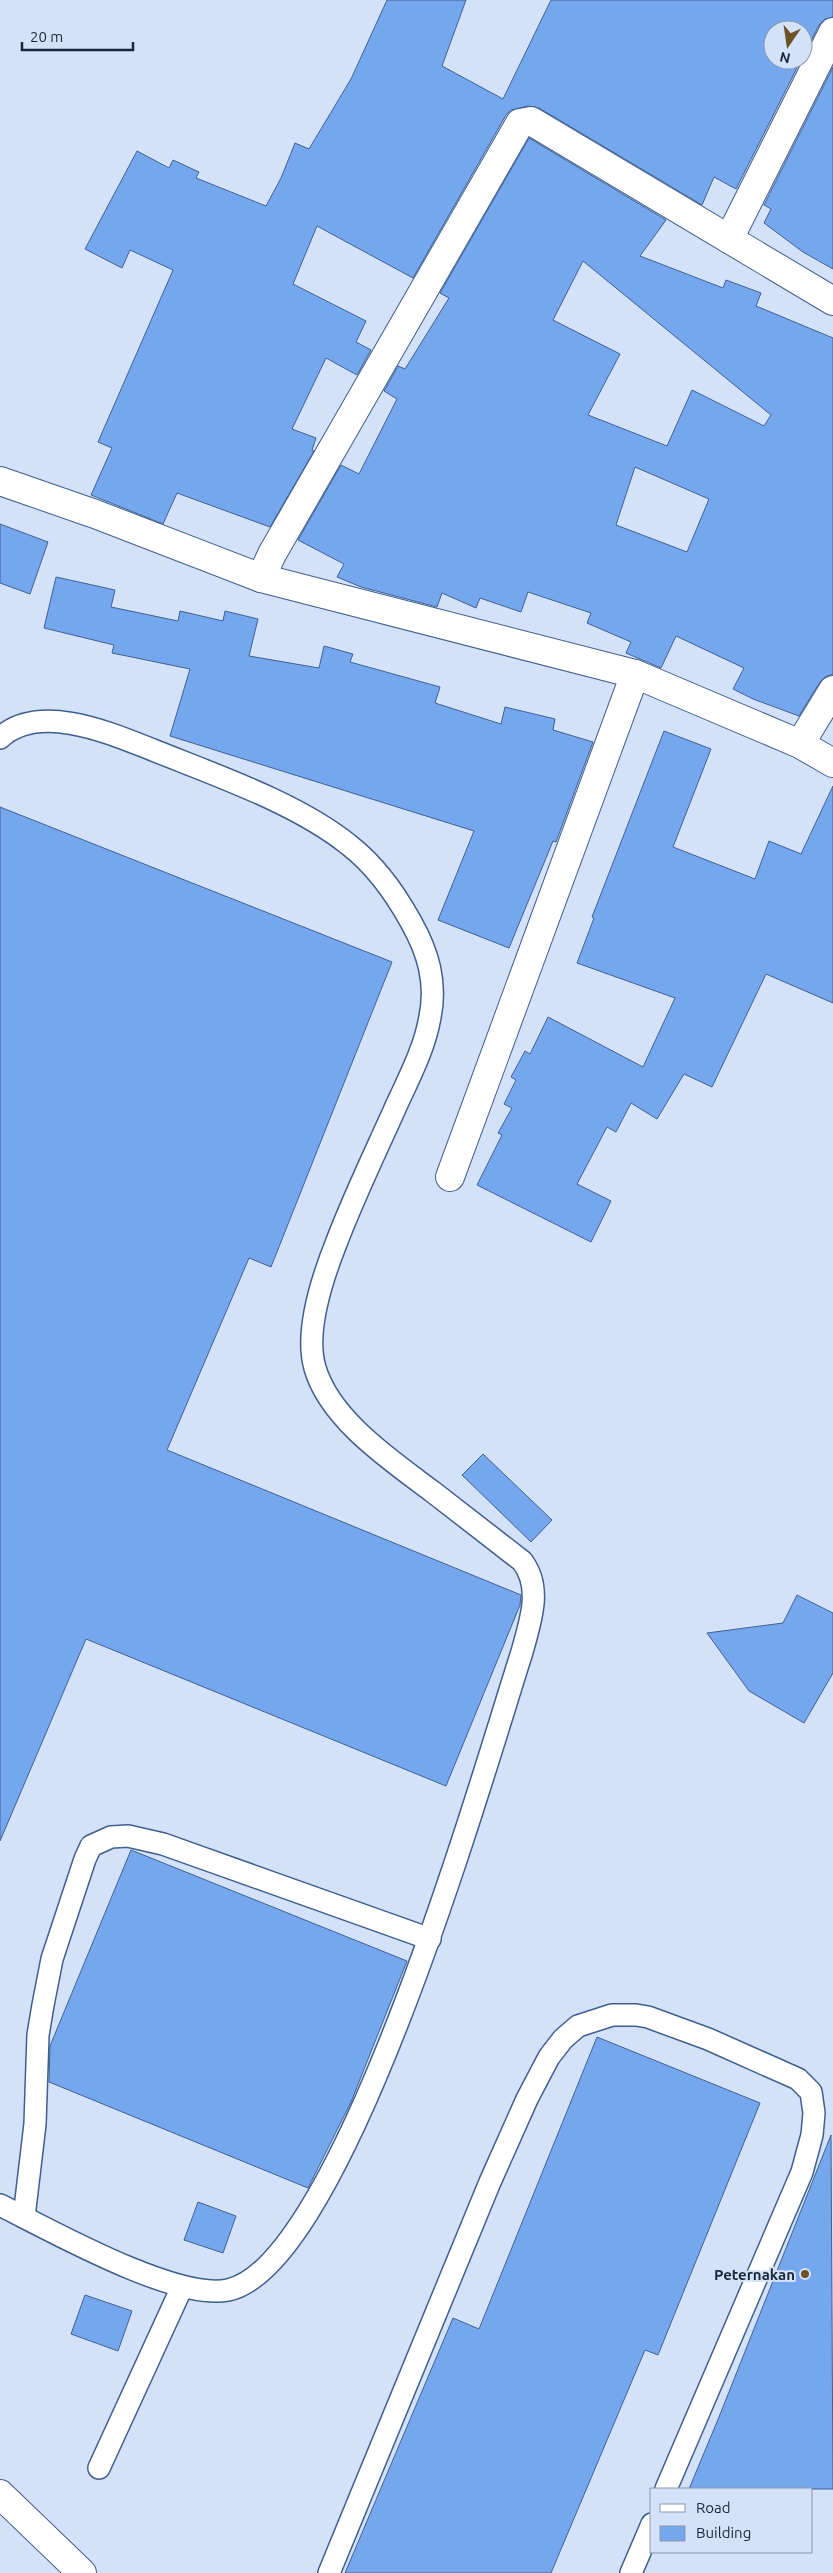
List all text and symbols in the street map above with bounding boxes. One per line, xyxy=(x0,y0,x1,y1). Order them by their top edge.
scale bar xyxy=(22,20,134,52)
north arrow xyxy=(763,20,813,70)
text: 20 m xyxy=(30,28,63,45)
text: N xyxy=(778,49,792,67)
place label: Peternakan xyxy=(714,2266,795,2283)
marker: Peternakan xyxy=(799,2268,811,2280)
legend xyxy=(650,2488,813,2553)
text: Road xyxy=(696,2499,731,2516)
text: Building xyxy=(696,2524,751,2541)

